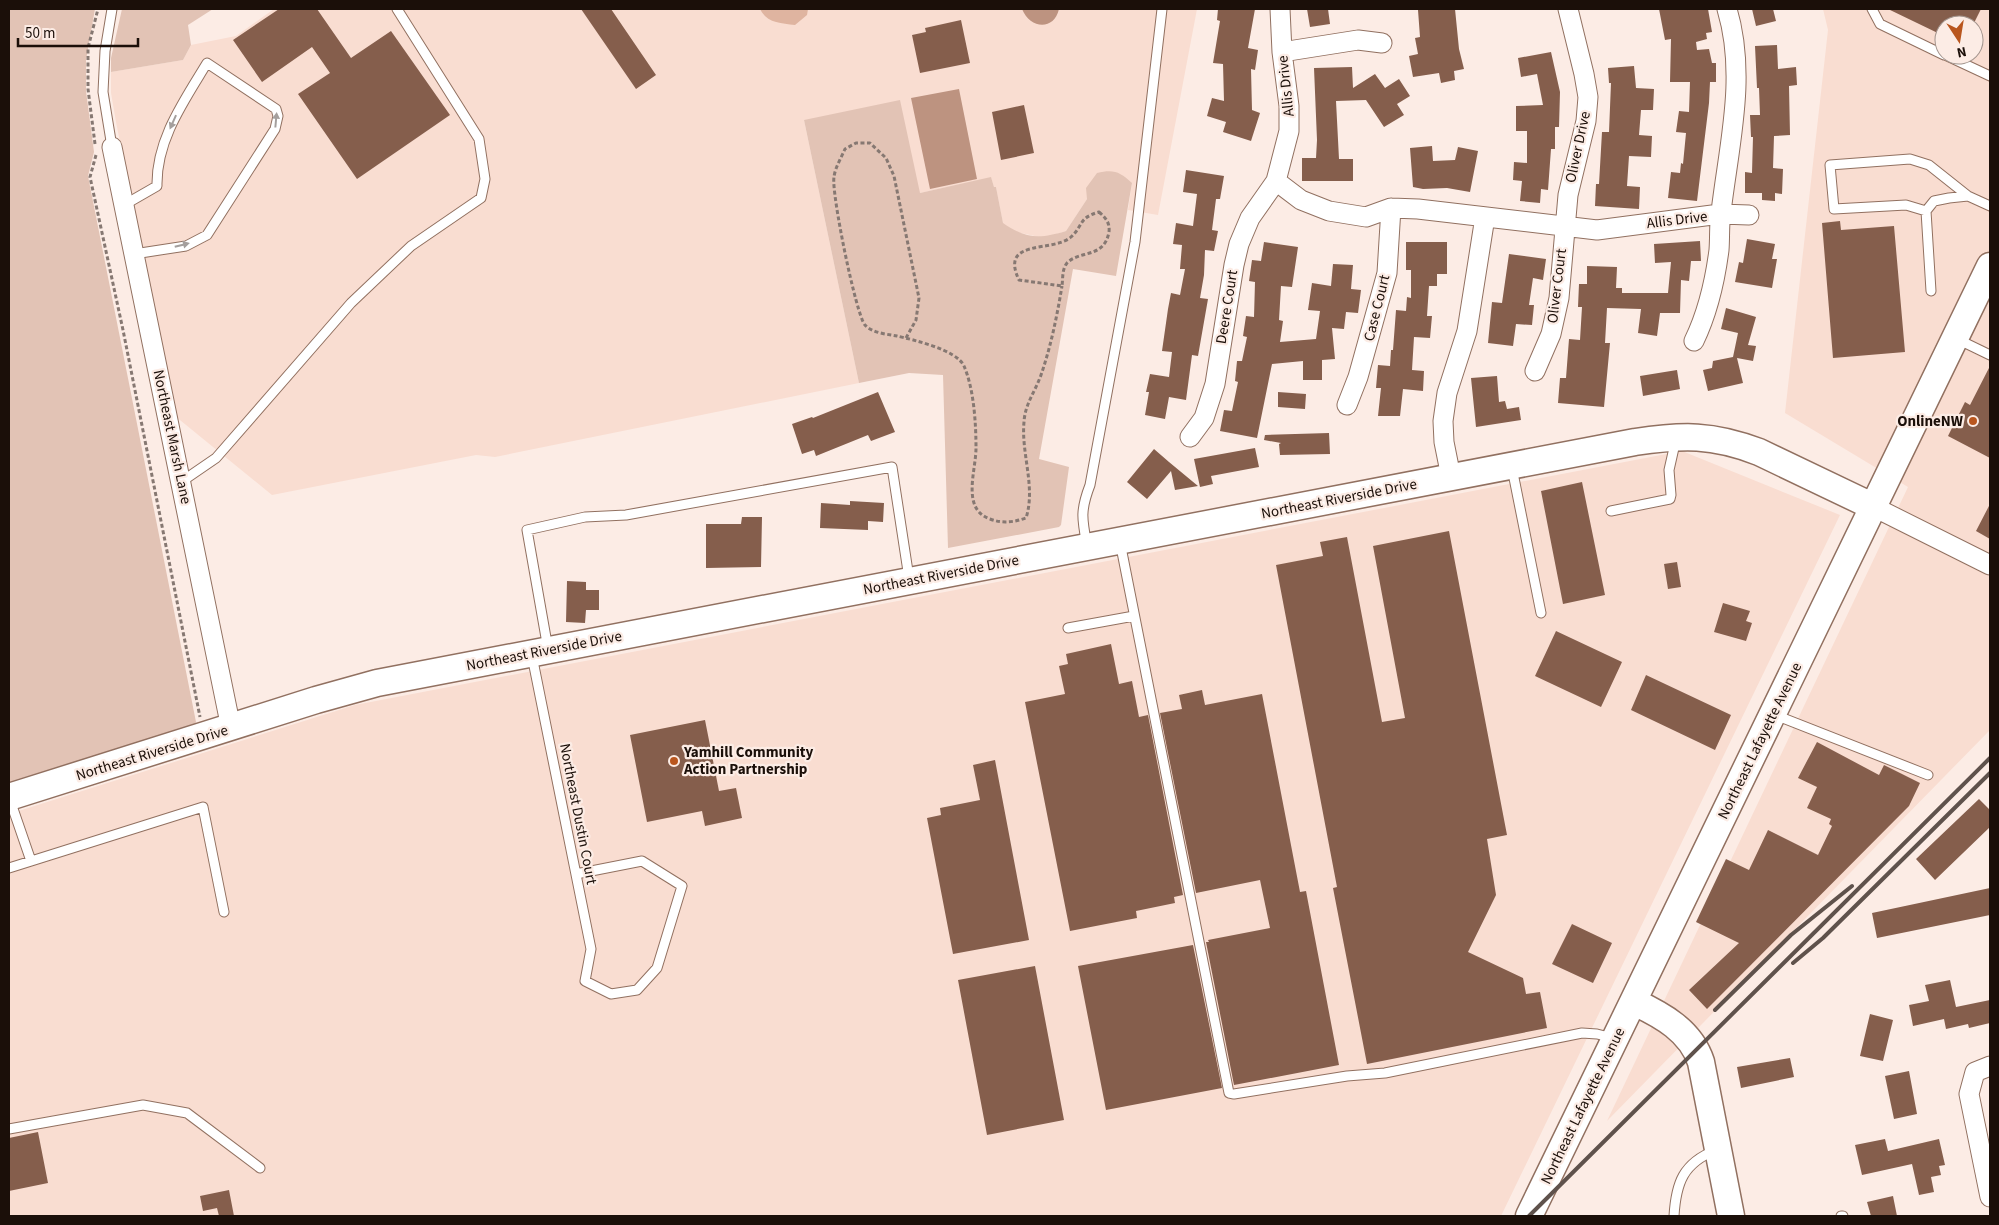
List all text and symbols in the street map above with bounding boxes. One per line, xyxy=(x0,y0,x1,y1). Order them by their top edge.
scale bar xyxy=(18,15,138,47)
north arrow xyxy=(1934,15,1984,65)
text: 50 m xyxy=(25,23,55,44)
text: N xyxy=(1955,41,1968,62)
street label: Allis Drive xyxy=(1272,54,1300,118)
street label: Oliver Drive xyxy=(1560,109,1596,185)
one-way arrow xyxy=(272,111,280,127)
one-way arrow xyxy=(168,115,176,129)
street label: Allis Drive xyxy=(1645,206,1709,234)
one-way arrow xyxy=(175,241,190,249)
street label: Oliver Court xyxy=(1542,247,1572,325)
street label: Deere Court xyxy=(1211,268,1243,346)
street label: Case Court xyxy=(1359,272,1395,344)
street label: Northeast Marsh Lane xyxy=(148,368,196,506)
place label: OnlineNW xyxy=(1897,411,1963,432)
marker: OnlineNW xyxy=(1967,415,1979,427)
street label: Northeast Riverside Drive xyxy=(1259,474,1419,524)
street label: Northeast Riverside Drive xyxy=(861,550,1021,600)
street label: Northeast Riverside Drive xyxy=(464,626,624,676)
street label: Northeast Lafayette Avenue xyxy=(1713,659,1807,823)
street label: Northeast Riverside Drive xyxy=(73,720,231,786)
street label: Northeast Dustin Court xyxy=(554,742,602,886)
place label: Yamhill Community Action Partnership xyxy=(683,742,814,780)
marker: Yamhill Community Action Partnership xyxy=(668,755,680,767)
street label: Northeast Lafayette Avenue xyxy=(1536,1024,1630,1188)

